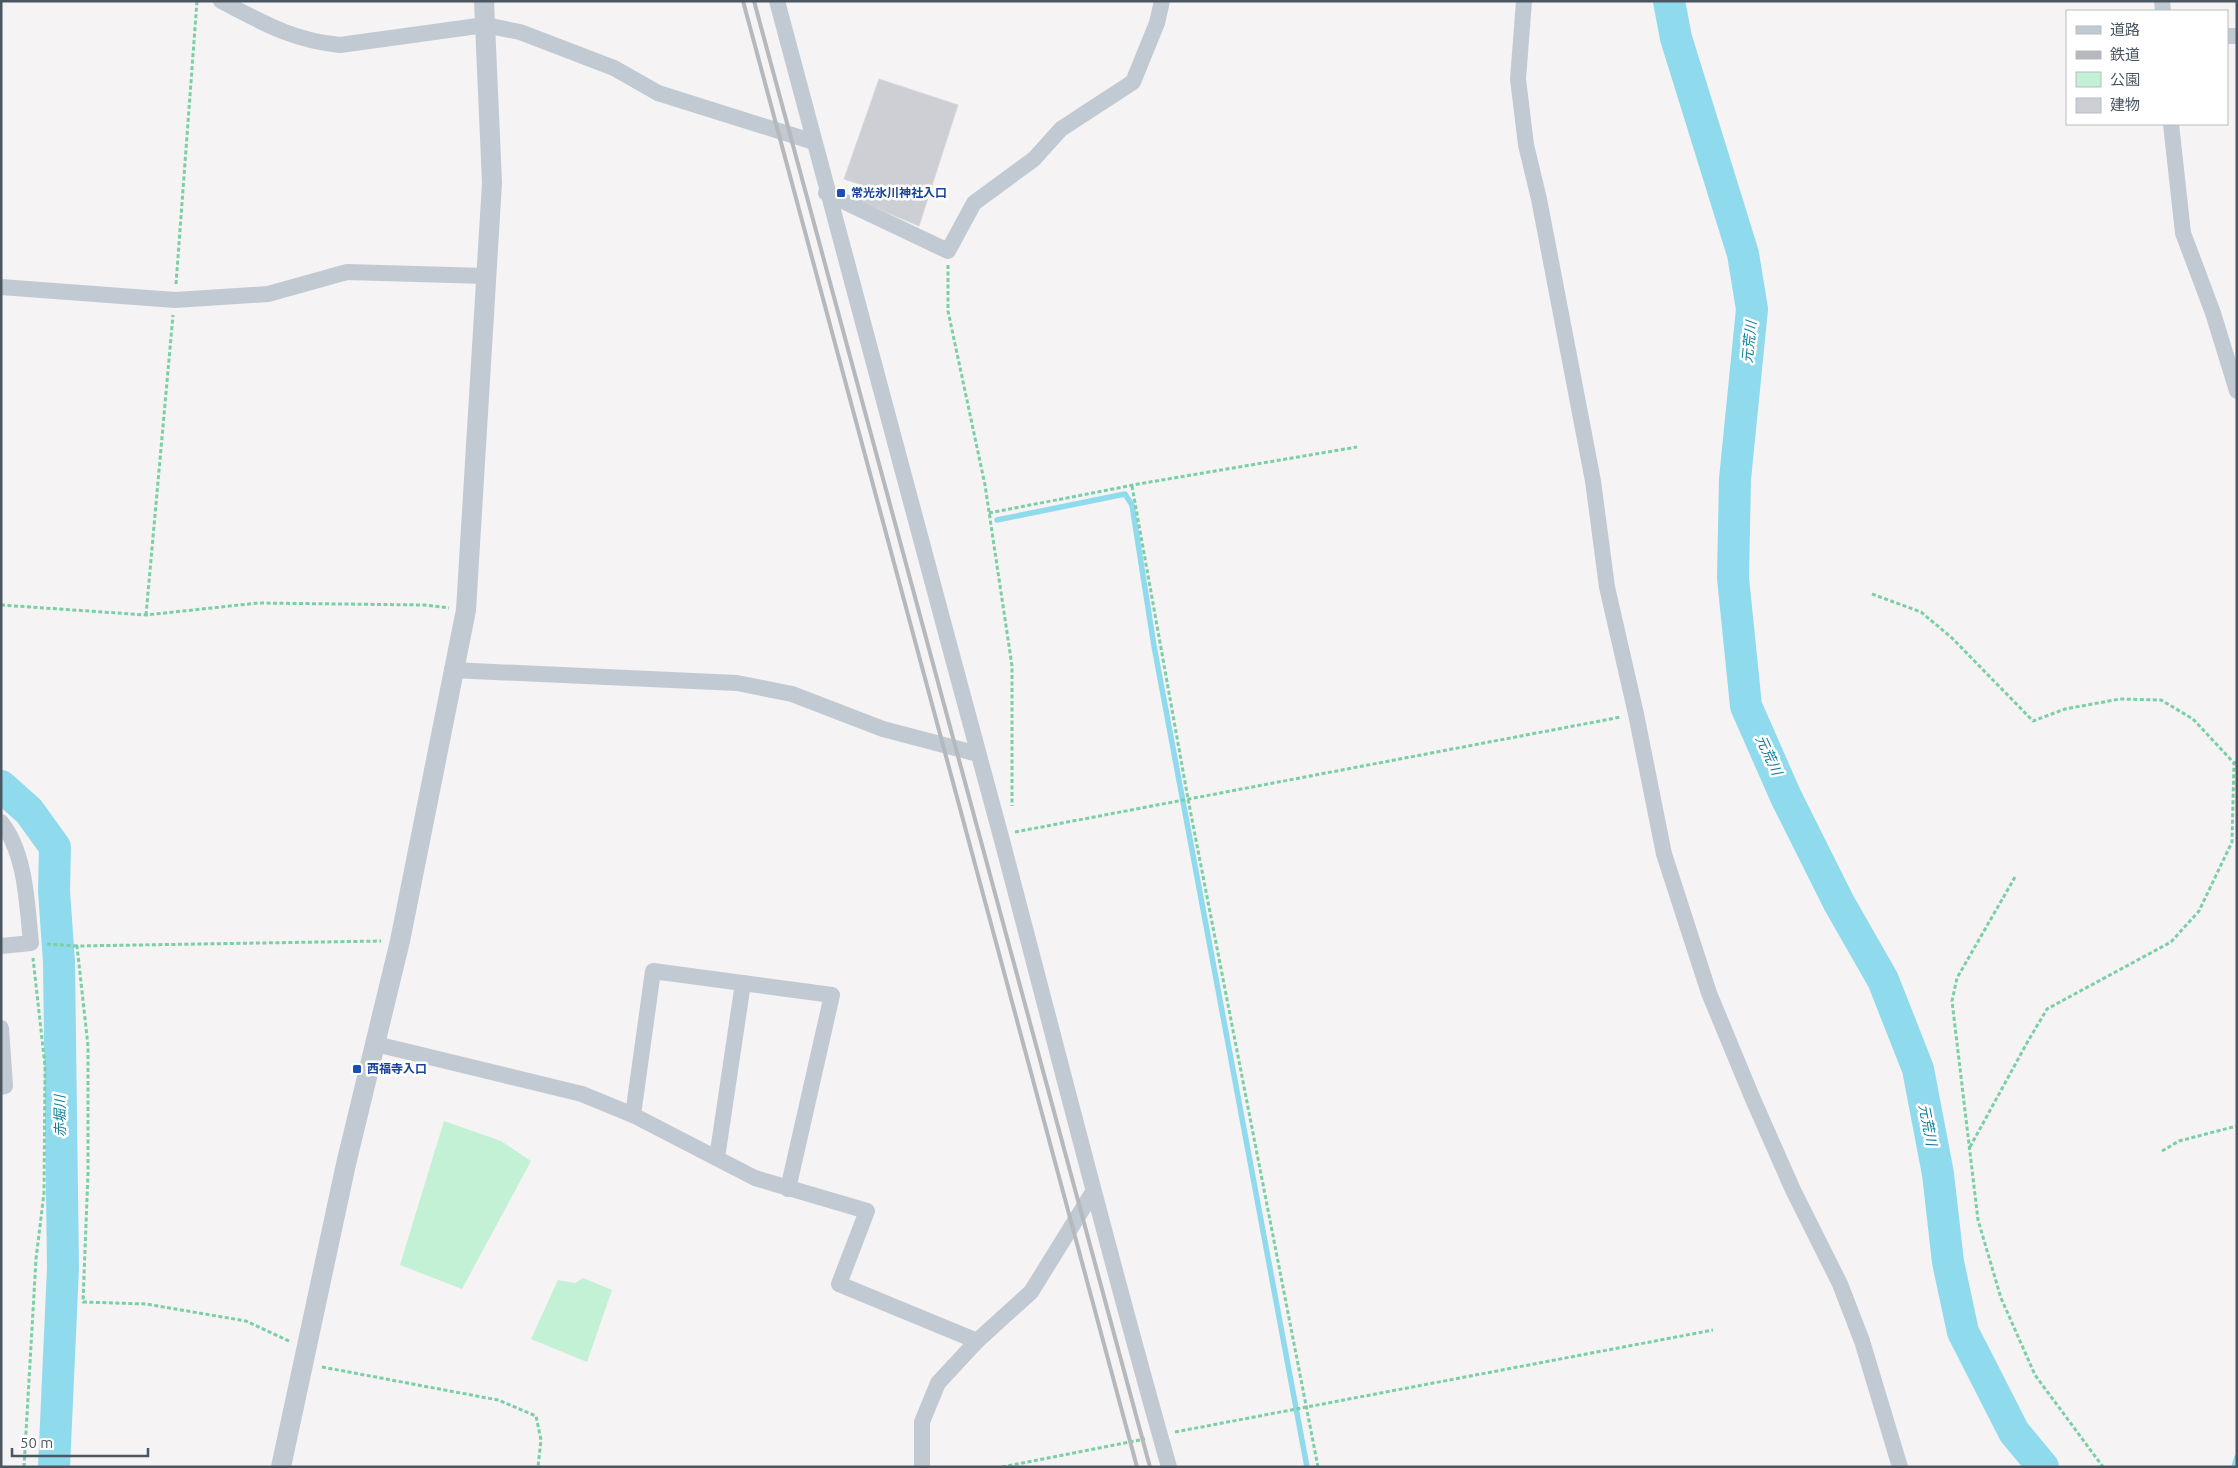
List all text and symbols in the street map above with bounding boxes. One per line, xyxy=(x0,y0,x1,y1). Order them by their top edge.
legend xyxy=(2066,10,2228,125)
text: 道路 xyxy=(2110,21,2140,38)
text: 鉄道 xyxy=(2110,46,2140,63)
text: 公園 xyxy=(2110,71,2140,88)
text: 建物 xyxy=(2110,96,2140,113)
place label: 常光氷川神社入口 xyxy=(851,186,947,199)
marker: 常光氷川神社入口 xyxy=(835,187,847,199)
water label: 元荒川 xyxy=(1739,318,1759,364)
water label: 元荒川 xyxy=(1753,733,1786,779)
place label: 西福寺入口 xyxy=(367,1062,427,1075)
marker: 西福寺入口 xyxy=(351,1063,363,1075)
water label: 赤堀川 xyxy=(52,1093,68,1137)
water label: 元荒川 xyxy=(1916,1103,1940,1149)
scale bar xyxy=(12,1426,149,1458)
text: 50 m xyxy=(20,1434,53,1451)

